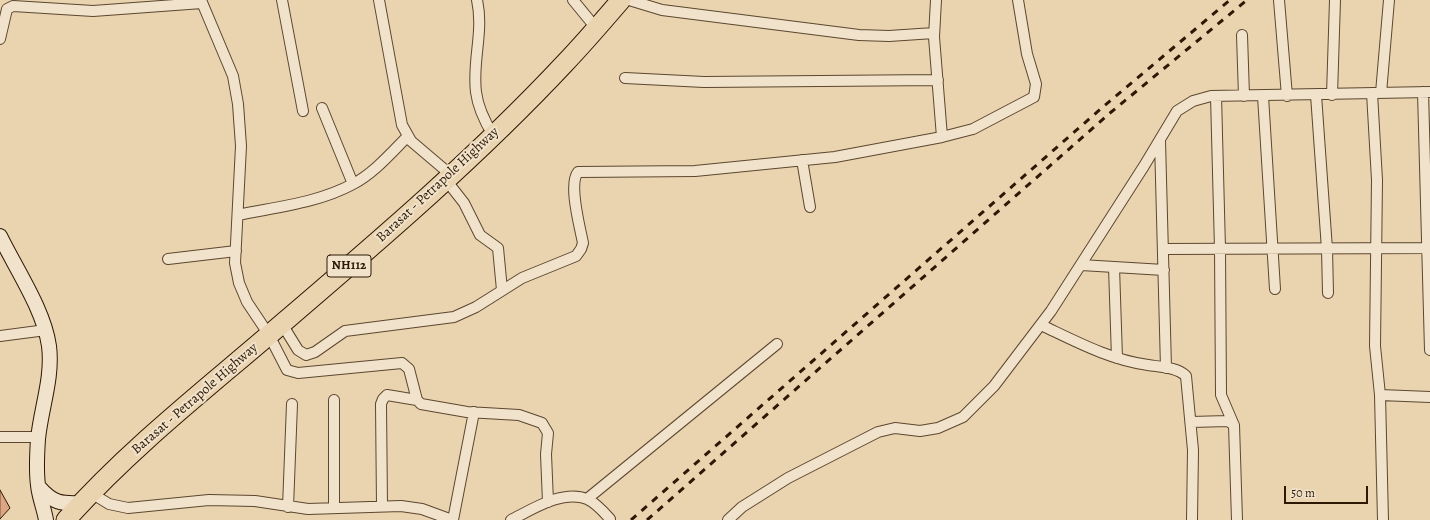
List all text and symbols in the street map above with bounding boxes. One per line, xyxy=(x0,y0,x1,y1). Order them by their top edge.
street label: Barasat - Petrapole Highway xyxy=(373,124,503,246)
road number: NH112 xyxy=(327,255,371,277)
street label: Barasat - Petrapole Highway xyxy=(129,340,261,458)
scale bar xyxy=(1286,478,1370,504)
text: 50 m xyxy=(1291,485,1315,501)

